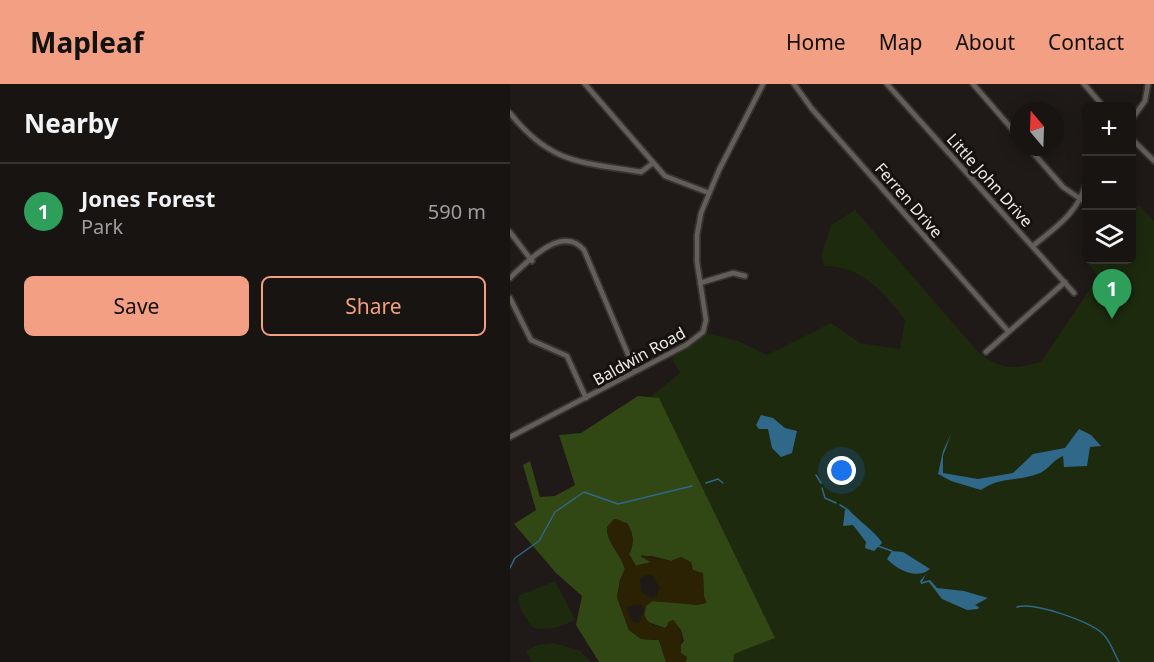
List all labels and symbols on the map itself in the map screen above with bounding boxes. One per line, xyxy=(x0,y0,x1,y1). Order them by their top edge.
north arrow xyxy=(1010,102,1064,156)
street label: Little John Drive xyxy=(942,128,1038,232)
street label: Ferren Drive xyxy=(870,158,948,242)
pin: 1 xyxy=(1092,270,1132,319)
street label: Baldwin Road xyxy=(589,322,689,390)
your location xyxy=(827,456,856,485)

